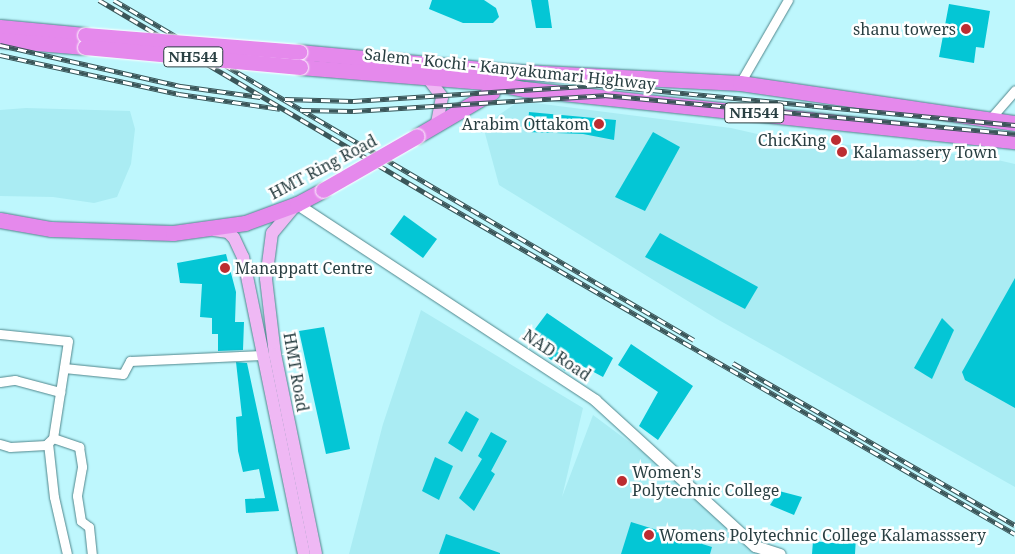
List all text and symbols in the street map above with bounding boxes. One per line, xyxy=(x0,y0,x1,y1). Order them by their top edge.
place label: shanu towers xyxy=(853,19,956,39)
marker: shanu towers xyxy=(960,23,972,35)
road number: NH544 xyxy=(163,44,223,70)
street label: Salem - Kochi - Kanyakumari Highway xyxy=(363,44,657,94)
road number: NH544 xyxy=(724,100,784,126)
place label: Arabim Ottakom xyxy=(462,114,589,134)
marker: Arabim Ottakom xyxy=(593,118,605,130)
place label: ChicKing xyxy=(758,130,826,150)
street label: HMT Ring Road xyxy=(266,131,380,203)
marker: ChicKing xyxy=(830,134,842,146)
place label: Kalamassery Town xyxy=(853,142,997,162)
marker: Kalamassery Town xyxy=(835,145,849,159)
place label: Manappatt Centre xyxy=(235,258,373,278)
marker: Manappatt Centre xyxy=(219,262,231,274)
street label: NAD Road xyxy=(519,325,595,385)
street label: HMT Road xyxy=(280,331,312,413)
place label: Women's Polytechnic College xyxy=(632,462,779,500)
marker: Women's Polytechnic College xyxy=(616,475,628,487)
place label: Womens Polytechnic College Kalamasssery xyxy=(659,525,986,545)
marker: Womens Polytechnic College Kalamasssery xyxy=(643,529,655,541)

